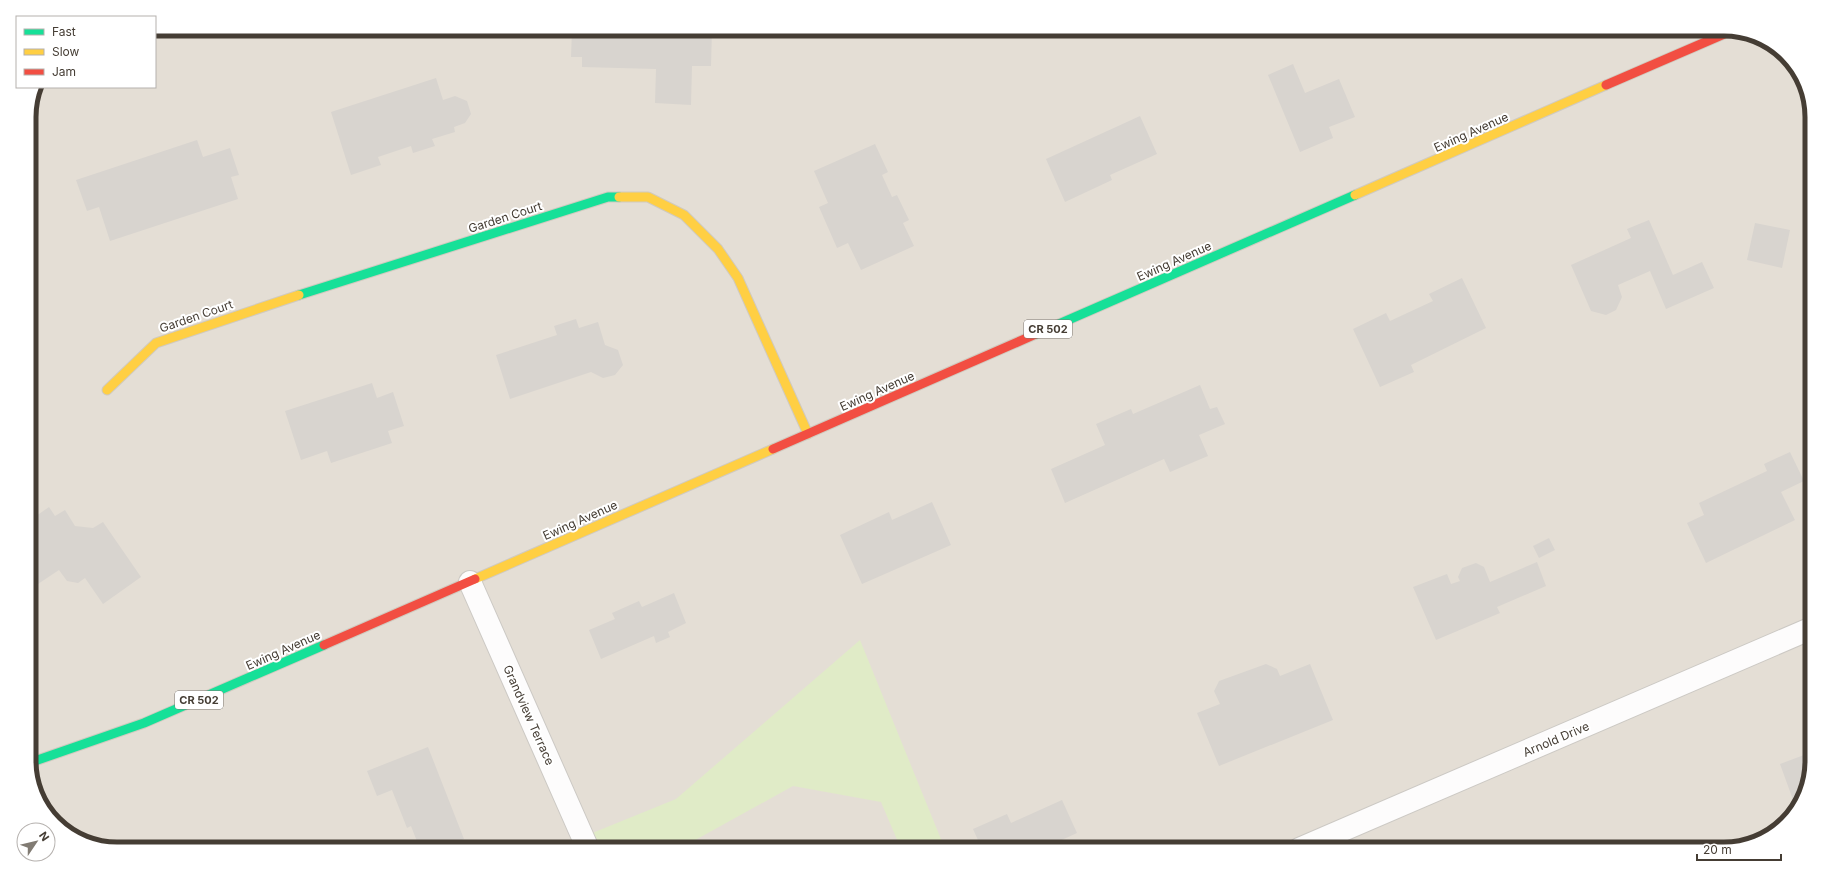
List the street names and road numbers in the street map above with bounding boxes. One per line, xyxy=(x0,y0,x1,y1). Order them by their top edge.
street label: Ewing Avenue xyxy=(1431,109,1511,155)
street label: Garden Court xyxy=(466,198,544,236)
street label: Ewing Avenue xyxy=(1134,238,1214,284)
street label: Garden Court xyxy=(157,296,235,336)
road number: CR 502 xyxy=(1024,320,1072,338)
street label: Ewing Avenue xyxy=(837,368,917,414)
street label: Ewing Avenue xyxy=(540,497,620,543)
street label: Ewing Avenue xyxy=(243,627,323,673)
street label: Grandview Terrace xyxy=(500,663,558,767)
road number: CR 502 xyxy=(175,691,223,709)
street label: Arnold Drive xyxy=(1521,718,1591,760)

